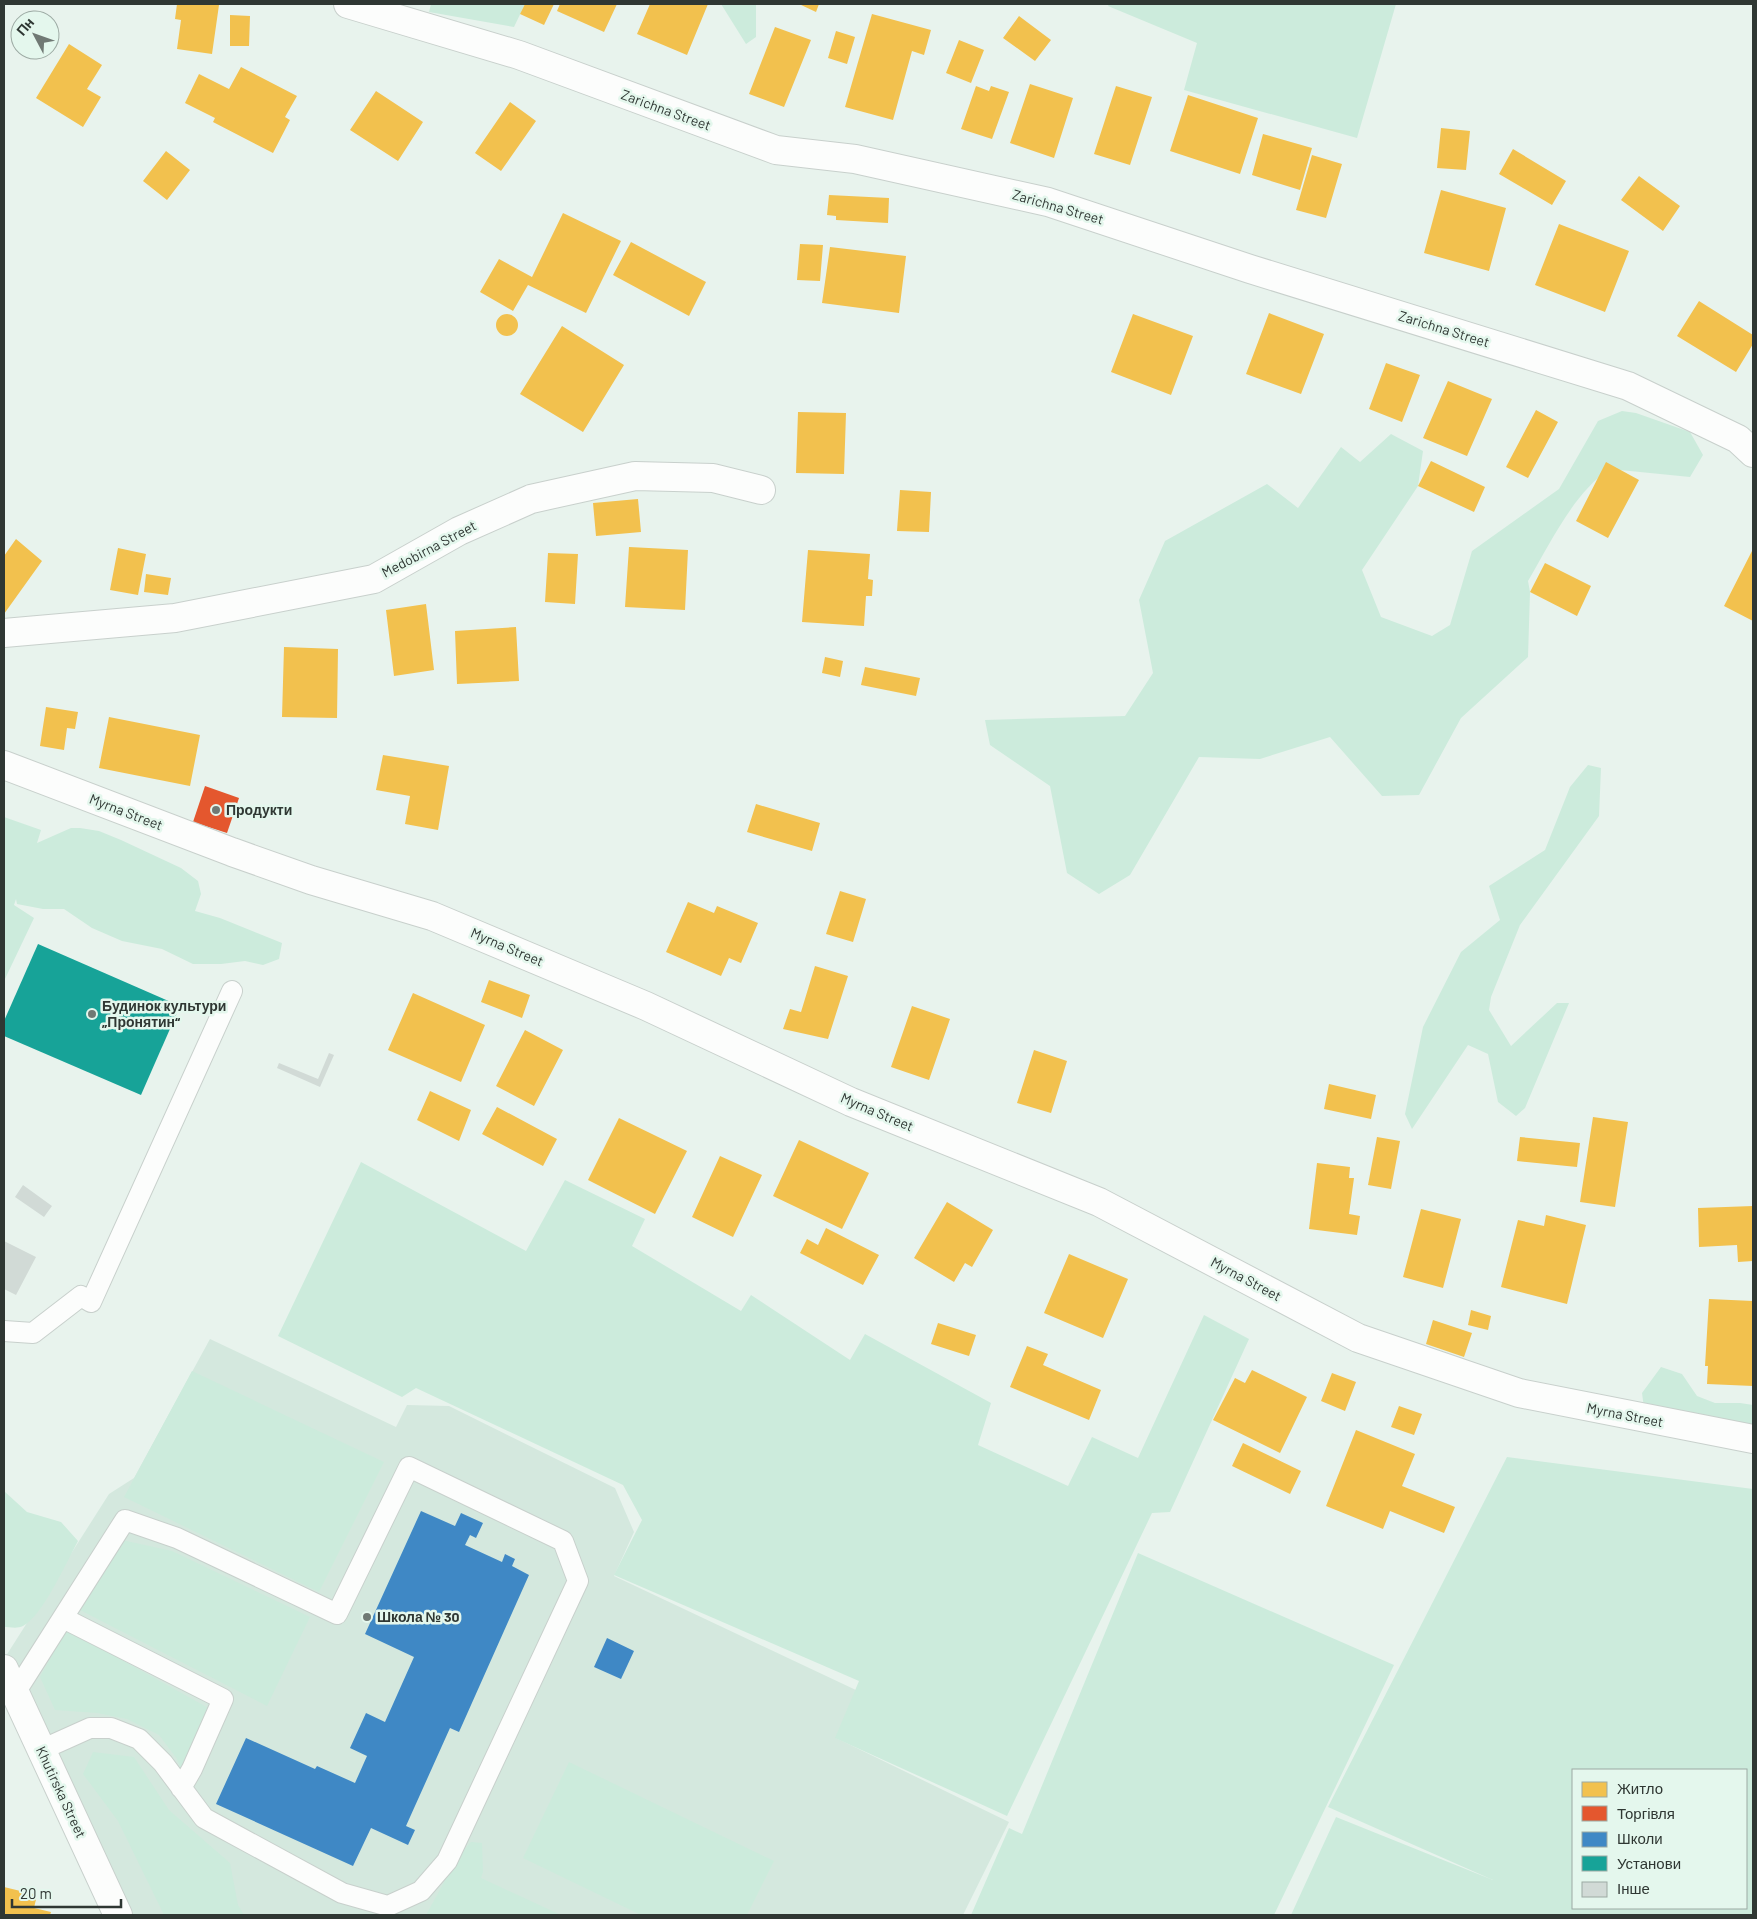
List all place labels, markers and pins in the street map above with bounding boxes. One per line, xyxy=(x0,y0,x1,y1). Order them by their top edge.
place label: Продукти xyxy=(226,801,292,818)
marker: Продукти xyxy=(210,804,222,816)
place label: Будинок культури „Пронятин“ xyxy=(102,997,226,1030)
marker: Будинок культури „Пронятин“ xyxy=(86,1008,98,1020)
place label: Школа № 30 xyxy=(377,1608,460,1625)
marker: Школа № 30 xyxy=(361,1611,373,1623)

